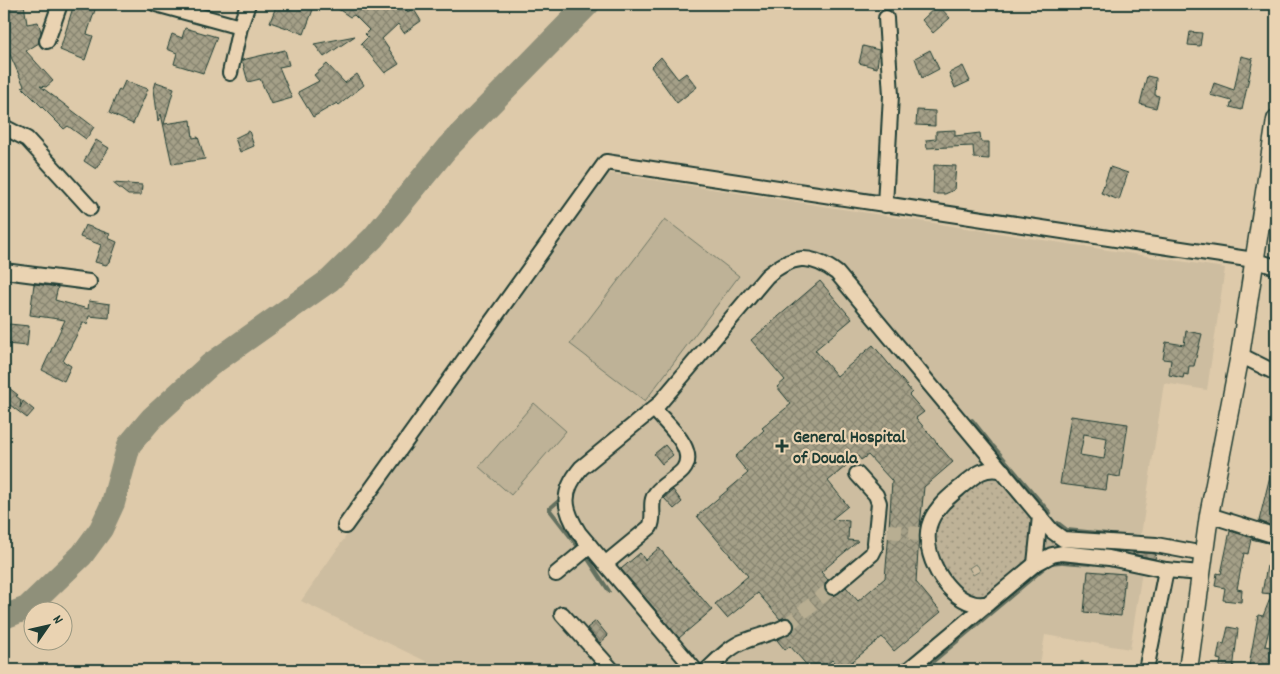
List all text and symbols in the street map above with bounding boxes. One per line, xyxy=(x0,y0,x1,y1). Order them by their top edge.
place label: General Hospital of Douala xyxy=(793,426,906,472)
marker: General Hospital of Douala xyxy=(775,439,789,453)
north arrow xyxy=(22,602,72,652)
text: N xyxy=(47,611,67,628)

